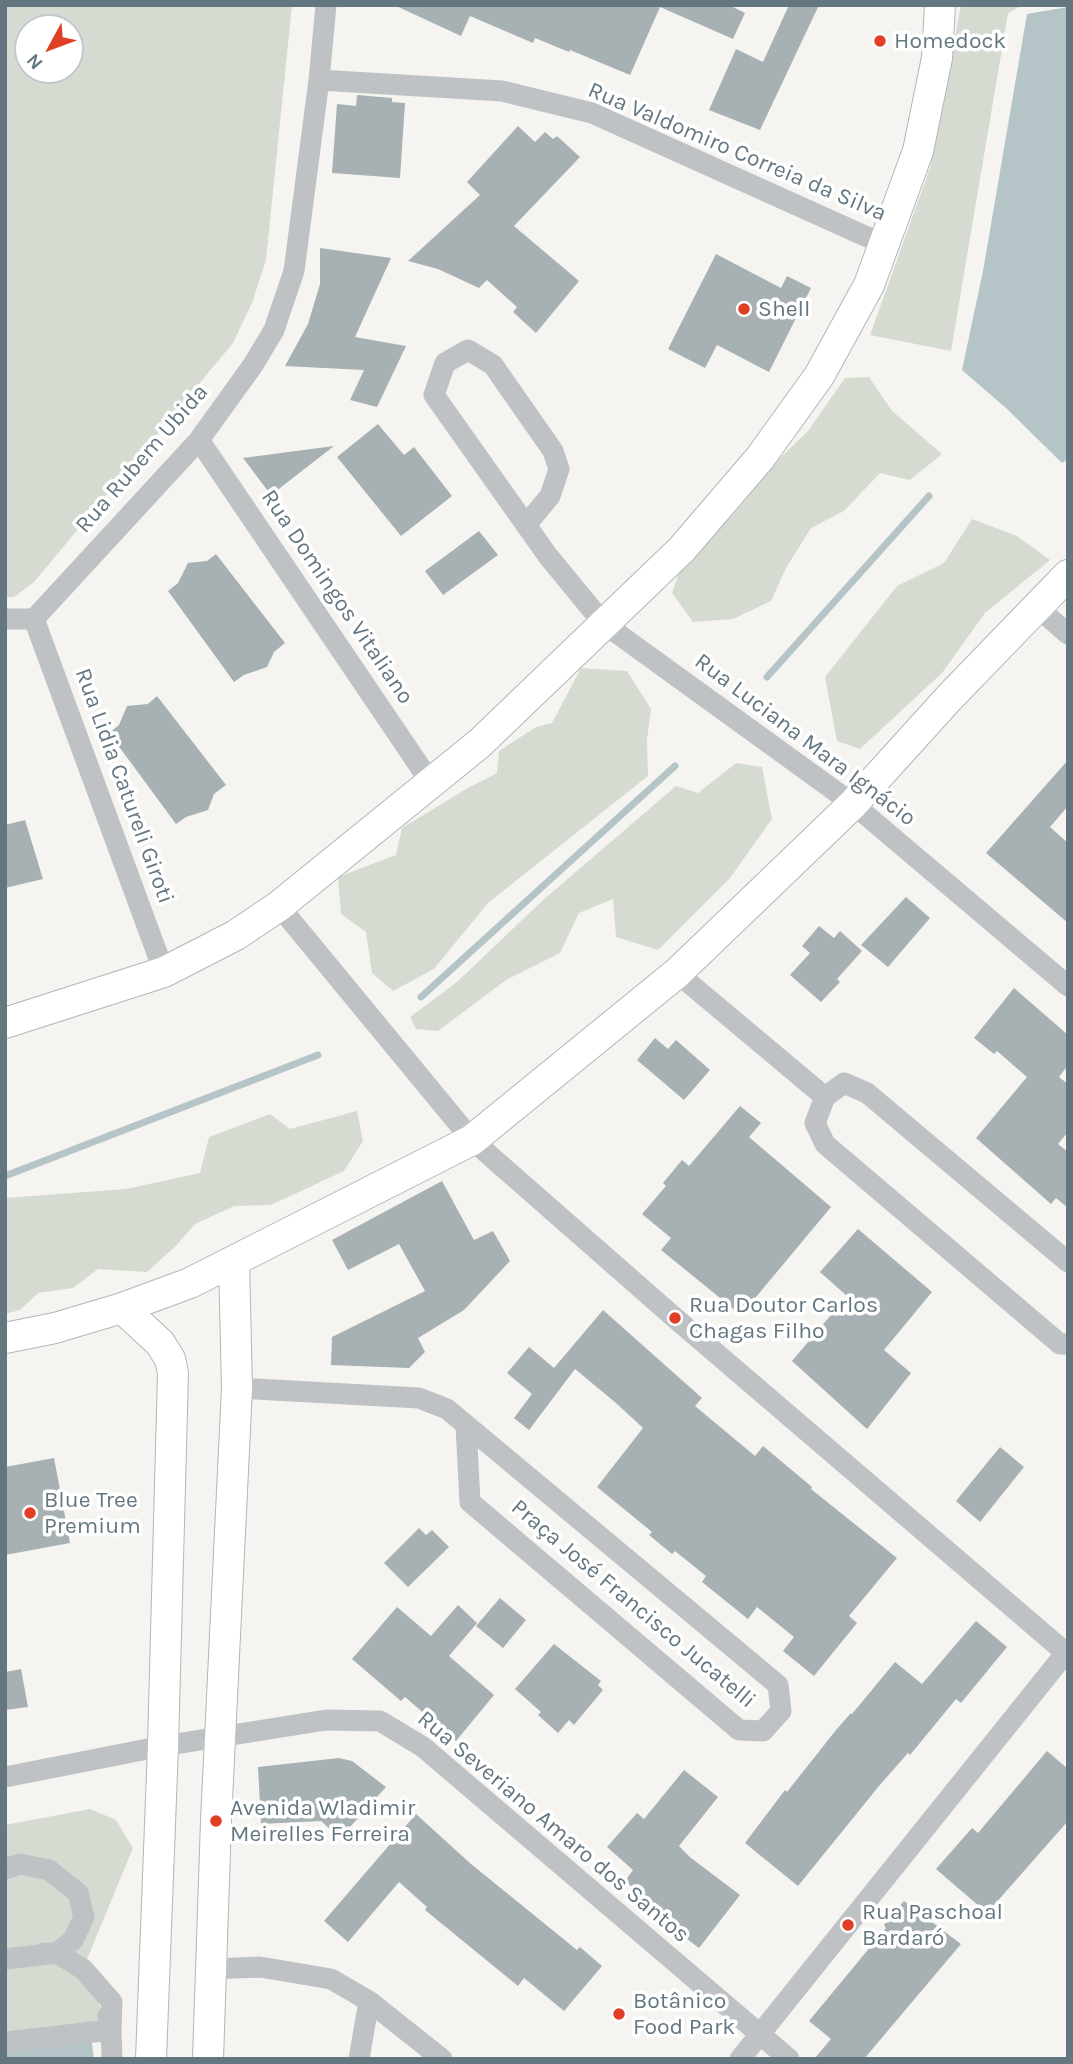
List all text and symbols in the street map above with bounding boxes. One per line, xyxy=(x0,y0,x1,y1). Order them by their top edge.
north arrow xyxy=(14,14,84,84)
place label: Homedock xyxy=(894,27,1006,55)
marker: Homedock xyxy=(872,33,888,49)
text: N xyxy=(22,49,47,74)
street label: Rua Valdomiro Correia da Silva xyxy=(584,76,890,228)
place label: Shell xyxy=(758,295,810,323)
marker: Shell xyxy=(736,301,752,317)
street label: Rua Rubem Ubida xyxy=(70,379,214,539)
street label: Rua Domingos Vitaliano xyxy=(255,485,419,709)
street label: Rua Luciana Mara Ignácio xyxy=(689,648,921,832)
street label: Rua Lidia Catureli Giroti xyxy=(69,664,179,908)
place label: Rua Doutor Carlos Chagas Filho xyxy=(689,1291,878,1345)
marker: Rua Doutor Carlos Chagas Filho xyxy=(667,1310,683,1326)
place label: Blue Tree Premium xyxy=(44,1486,141,1540)
street label: Praça José Francisco Jucatelli xyxy=(505,1494,761,1714)
marker: Blue Tree Premium xyxy=(22,1505,38,1521)
street label: Rua Severiano Amaro dos Santos xyxy=(412,1705,694,1949)
place label: Avenida Wladimir Meirelles Ferreira xyxy=(230,1794,415,1848)
marker: Avenida Wladimir Meirelles Ferreira xyxy=(208,1813,224,1829)
place label: Rua Paschoal Bardaró xyxy=(862,1898,1003,1952)
marker: Rua Paschoal Bardaró xyxy=(840,1917,856,1933)
place label: Botânico Food Park xyxy=(633,1987,735,2041)
marker: Botânico Food Park xyxy=(611,2006,627,2022)

